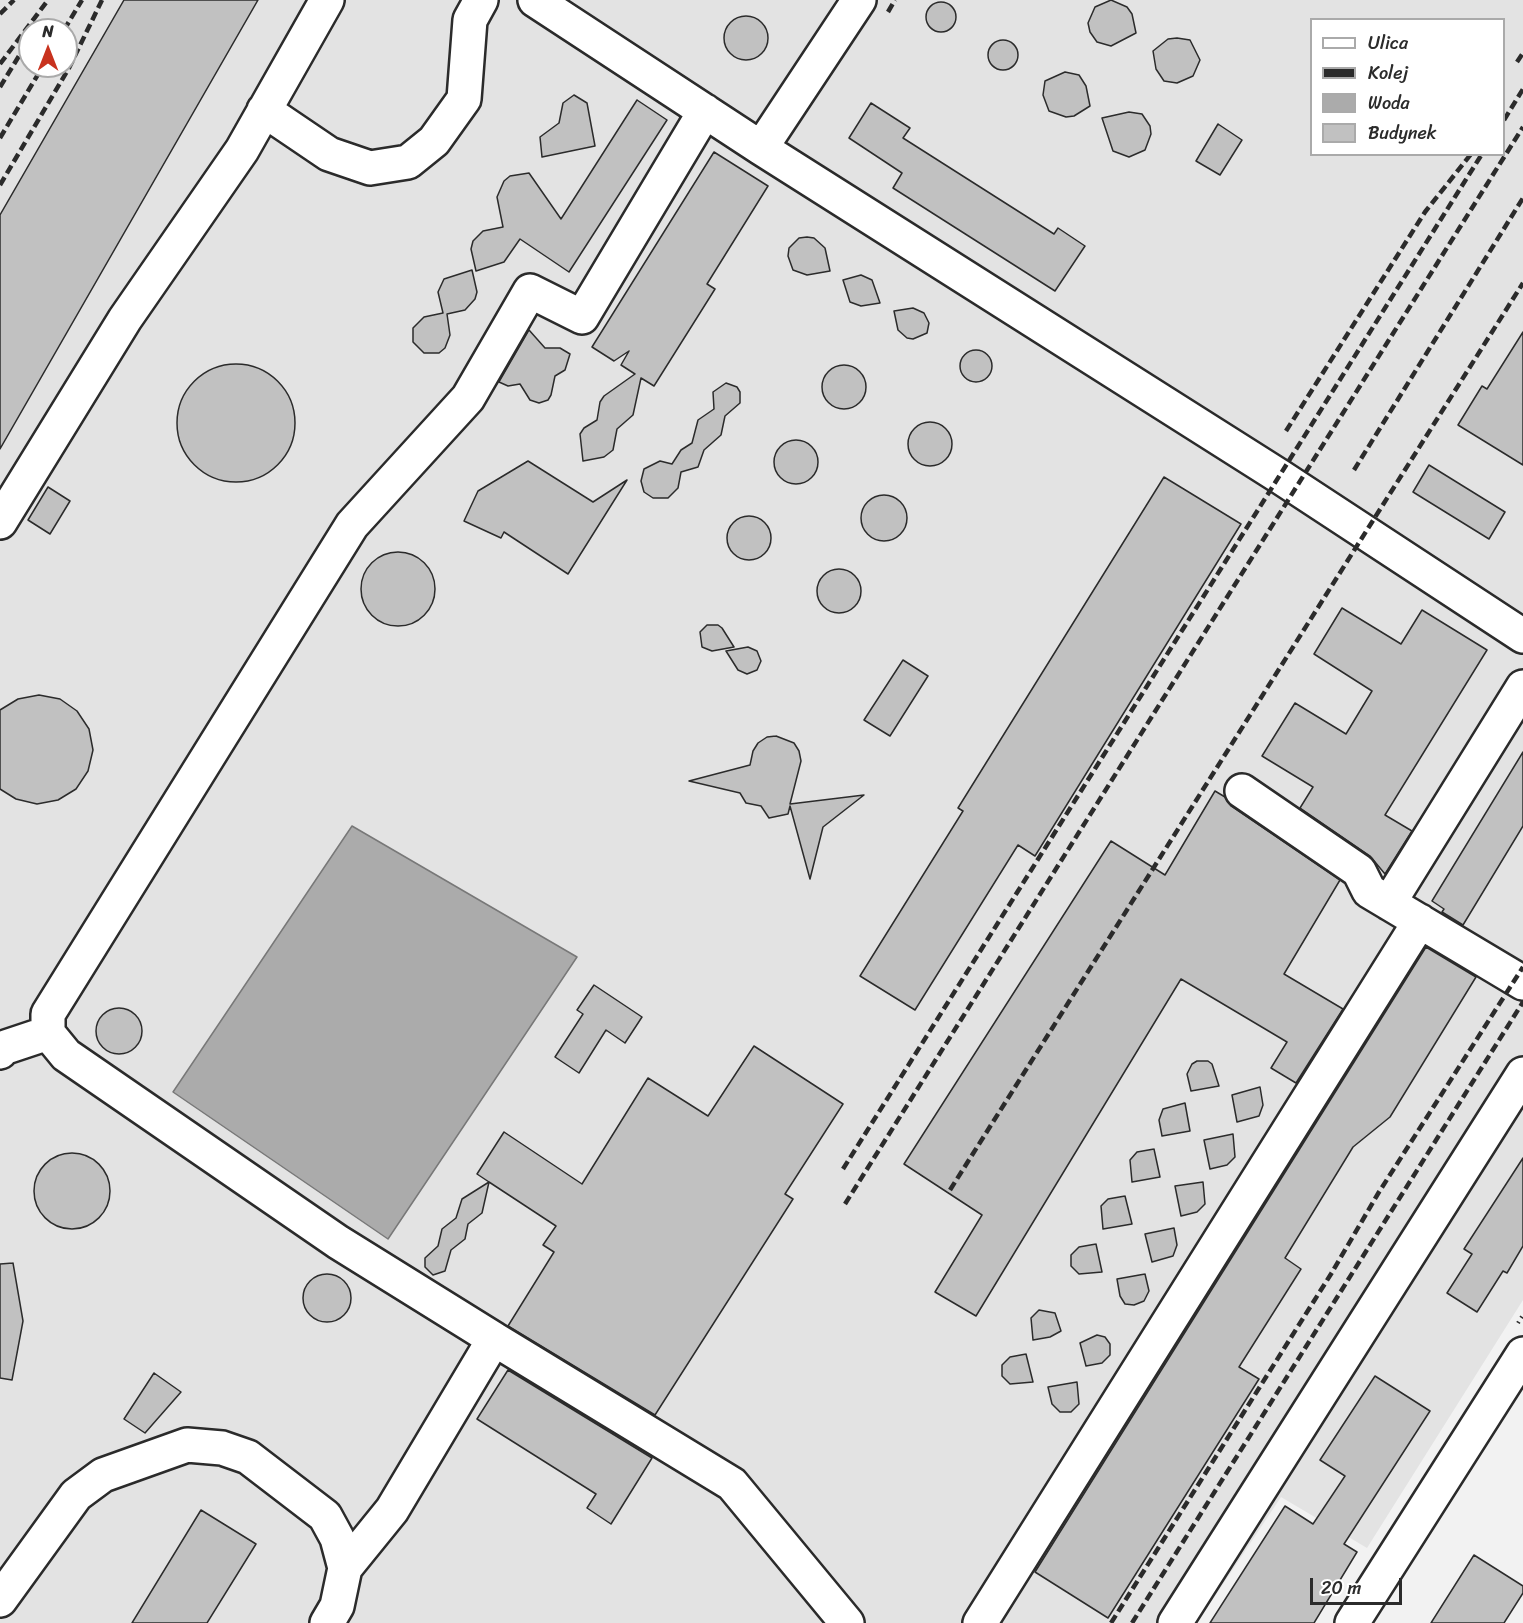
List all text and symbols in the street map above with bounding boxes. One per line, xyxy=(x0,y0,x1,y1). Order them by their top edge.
text: N xyxy=(42,17,54,46)
north arrow xyxy=(18,18,78,78)
legend xyxy=(1310,18,1505,156)
text: Ulica xyxy=(1368,27,1408,59)
text: Kolej xyxy=(1368,57,1408,89)
text: Woda xyxy=(1368,87,1410,119)
text: Budynek xyxy=(1368,117,1436,149)
scale bar xyxy=(1313,1566,1404,1604)
text: 20 m xyxy=(1321,1572,1361,1604)

